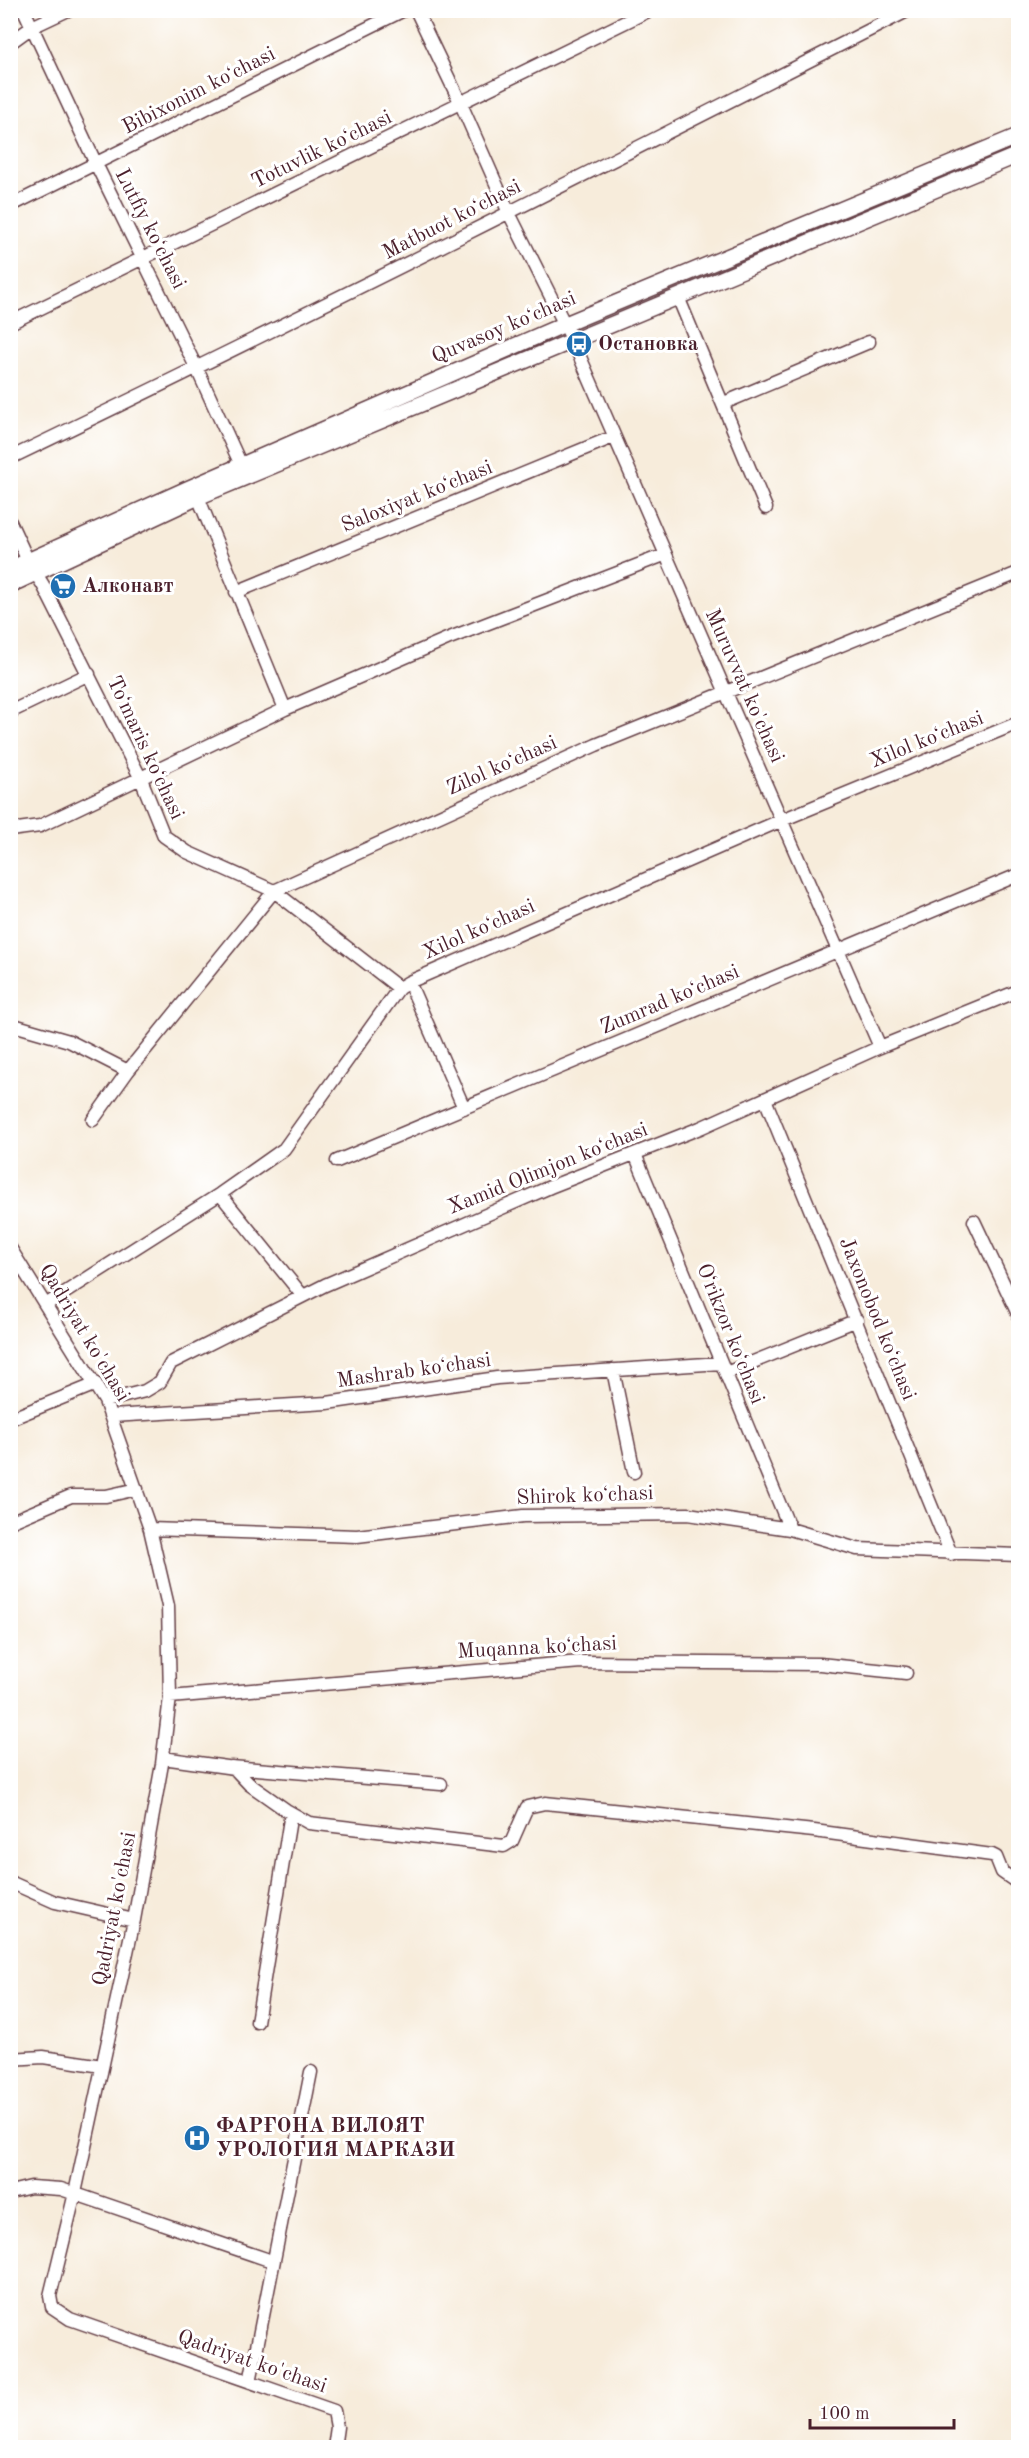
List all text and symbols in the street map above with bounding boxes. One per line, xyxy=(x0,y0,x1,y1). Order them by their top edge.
street label: Bibixonim koʻchasi xyxy=(119,43,279,139)
street label: Totuvlik koʻchasi xyxy=(249,107,395,193)
street label: Lutfiy koʻchasi xyxy=(111,165,189,293)
street label: Matbuot koʻchasi xyxy=(379,176,525,264)
street label: Quvasoy koʻchasi xyxy=(429,288,579,368)
bus stop icon: Остановка xyxy=(564,329,594,359)
place label: Остановка xyxy=(598,334,699,355)
street label: Saloxiyat koʻchasi xyxy=(338,457,496,537)
supermarket icon: Алконавт xyxy=(48,571,78,601)
place label: Алконавт xyxy=(82,576,174,597)
street label: Muruvvat ko'chasi xyxy=(701,606,787,766)
street label: Toʻmaris koʻchasi xyxy=(103,673,187,823)
street label: Xilol koʻchasi xyxy=(867,708,987,772)
street label: Zilol koʻchasi xyxy=(444,732,560,800)
street label: Xilol koʻchasi xyxy=(420,896,538,964)
street label: Zumrad koʻchasi xyxy=(597,961,743,1039)
street label: Xamid Olimjon koʻchasi xyxy=(445,1119,651,1219)
street label: Jaxonobod koʻchasi xyxy=(835,1235,919,1403)
street label: Qadriyat ko'chasi xyxy=(35,1261,133,1405)
street label: Oʻrikzor koʻchasi xyxy=(692,1261,768,1407)
street label: Mashrab koʻchasi xyxy=(336,1350,492,1392)
street label: Shirok koʻchasi xyxy=(516,1483,654,1509)
street label: Muqanna koʻchasi xyxy=(457,1633,617,1663)
street label: Qadriyat ko'chasi xyxy=(90,1830,140,1988)
place label: ФАРҒОНА ВИЛОЯТ УРОЛОГИЯ МАРКАЗИ xyxy=(216,2116,455,2161)
hospital icon: ФАРҒОНА ВИЛОЯТ УРОЛОГИЯ МАРКАЗИ xyxy=(182,2123,212,2153)
street label: Qadriyat ko'chasi xyxy=(175,2327,329,2397)
scale bar xyxy=(810,2392,954,2430)
text: 100 m xyxy=(819,2405,870,2423)

